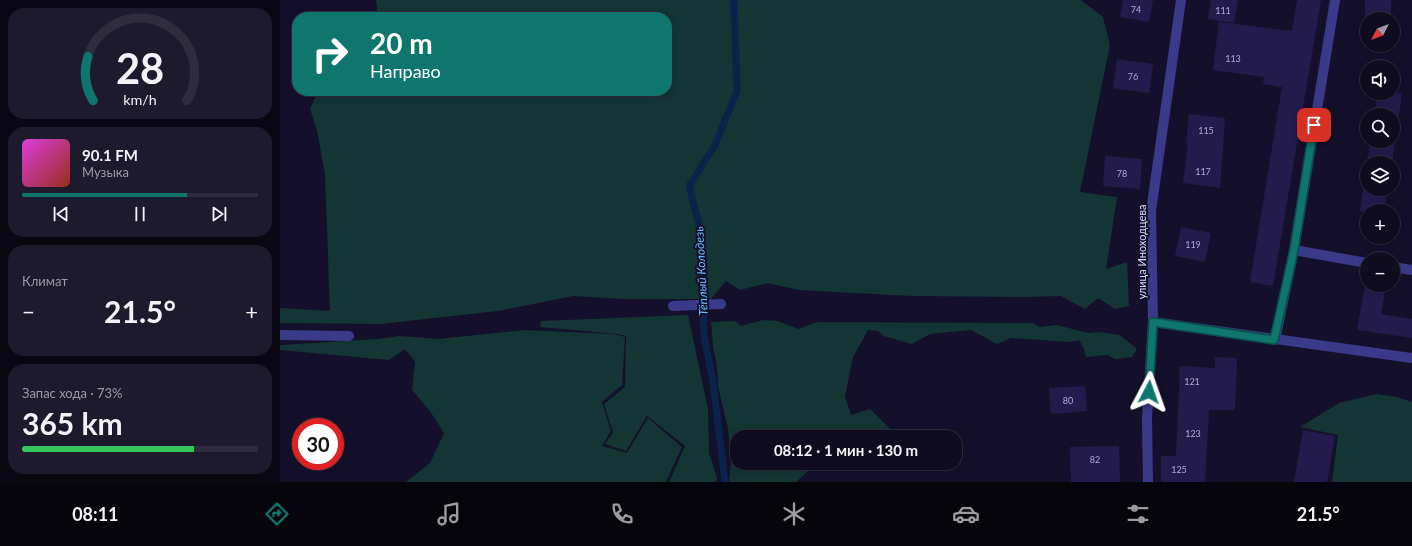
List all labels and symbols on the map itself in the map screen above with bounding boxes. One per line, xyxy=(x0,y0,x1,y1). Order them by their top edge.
house number: 74 xyxy=(1131,4,1141,15)
house number: 111 xyxy=(1215,5,1231,16)
north arrow xyxy=(1360,12,1400,52)
house number: 113 xyxy=(1225,53,1241,64)
house number: 76 xyxy=(1128,71,1138,82)
pin xyxy=(1297,108,1331,142)
house number: 115 xyxy=(1198,125,1214,136)
house number: 117 xyxy=(1195,166,1211,177)
house number: 78 xyxy=(1117,168,1127,179)
street label: улица Иноходцева xyxy=(1135,205,1148,299)
water label: Тёплый Колодезь xyxy=(691,226,711,316)
house number: 119 xyxy=(1185,239,1201,250)
position arrow xyxy=(1128,371,1170,413)
house number: 121 xyxy=(1184,376,1200,387)
house number: 80 xyxy=(1063,395,1073,406)
speed limit sign: 30 xyxy=(292,418,344,470)
house number: 123 xyxy=(1185,428,1201,439)
house number: 82 xyxy=(1090,454,1100,465)
house number: 125 xyxy=(1171,464,1187,475)

